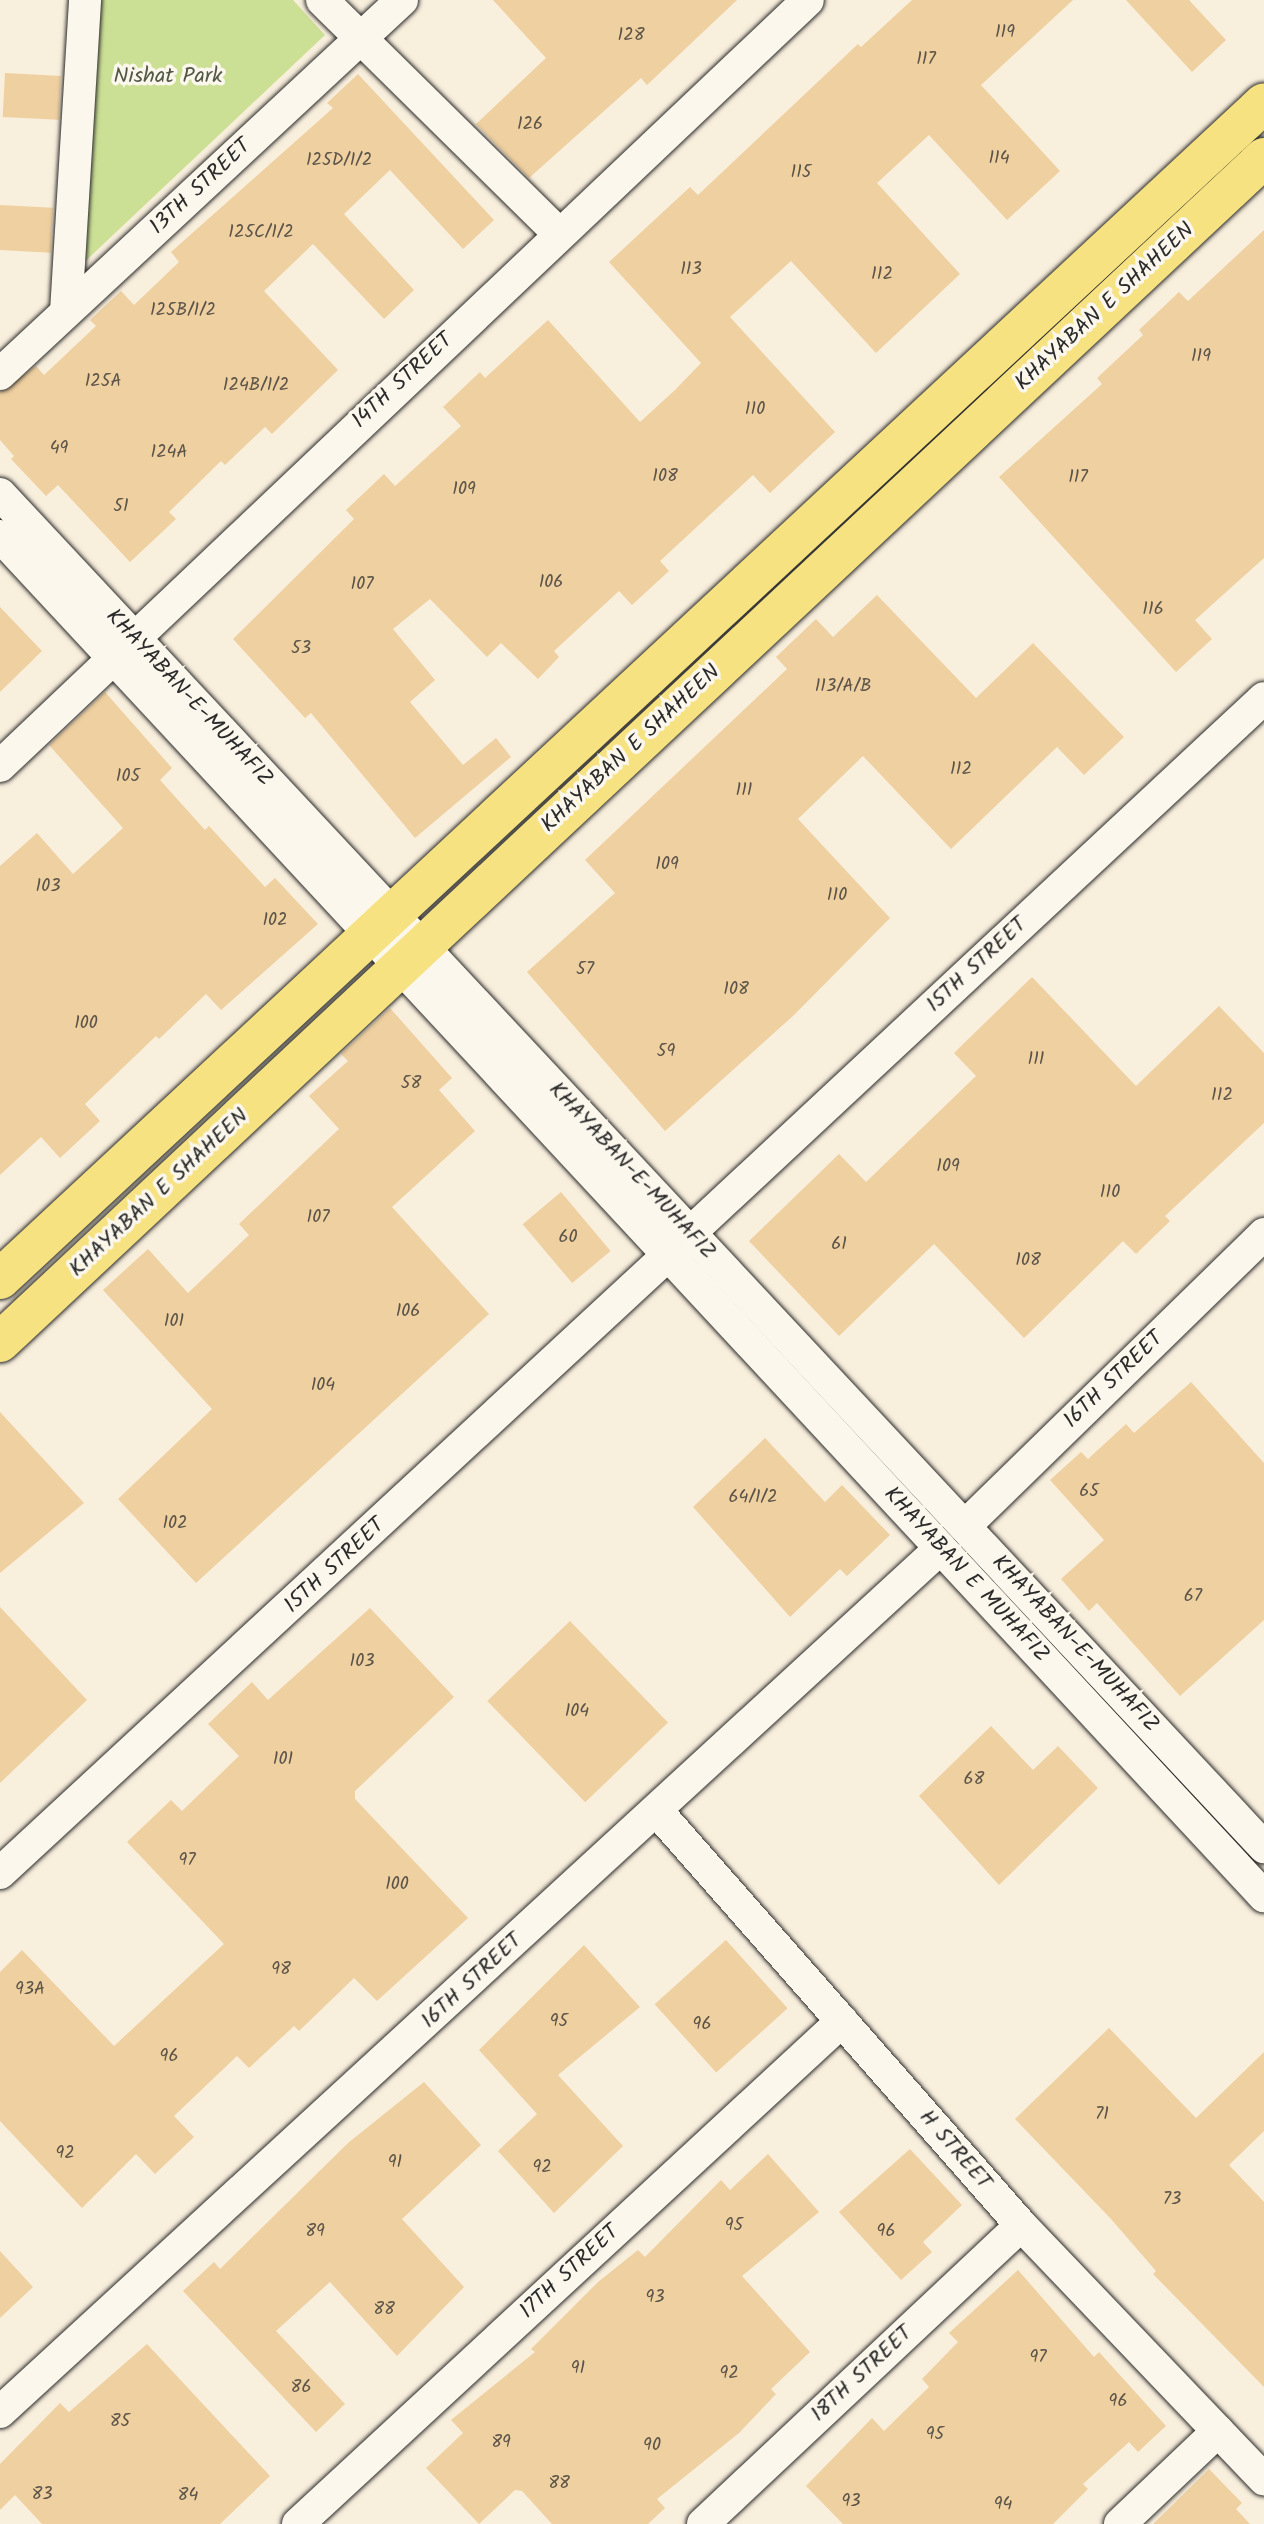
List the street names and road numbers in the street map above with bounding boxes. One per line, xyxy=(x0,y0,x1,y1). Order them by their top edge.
street label: 13TH STREET xyxy=(145,133,257,241)
street label: KHAYABAN E SHAHEEN xyxy=(1010,217,1200,397)
street label: 14TH STREET xyxy=(347,328,459,434)
street label: KHAYABAN-E-MUHAFIZ xyxy=(100,604,278,792)
street label: KHAYABAN E SHAHEEN xyxy=(536,659,726,839)
street label: 15TH STREET xyxy=(921,912,1033,1018)
street label: KHAYABAN-E-MUHAFIZ xyxy=(543,1077,721,1265)
street label: KHAYABAN E SHAHEEN xyxy=(64,1103,254,1283)
street label: 16TH STREET xyxy=(1059,1326,1169,1434)
street label: KHAYABAN E MUHAFIZ xyxy=(878,1482,1054,1668)
street label: 15TH STREET xyxy=(279,1513,391,1619)
street label: KHAYABAN-E-MUHAFIZ xyxy=(986,1550,1164,1738)
street label: 16TH STREET xyxy=(416,1928,528,2034)
street label: H STREET xyxy=(913,2105,997,2195)
street label: 17TH STREET xyxy=(515,2219,625,2325)
street label: 18TH STREET xyxy=(806,2320,918,2428)

